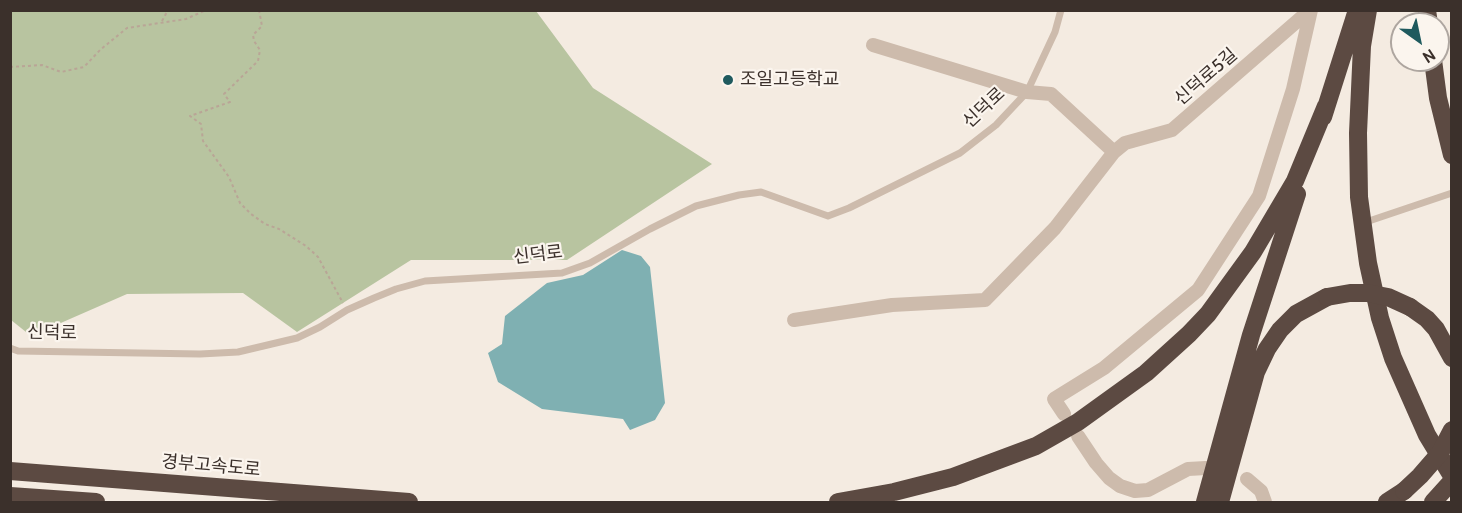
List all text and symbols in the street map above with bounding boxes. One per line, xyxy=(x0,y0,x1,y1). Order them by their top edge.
north arrow xyxy=(1390,12,1450,72)
street label: 신덕로5길 xyxy=(1170,44,1242,110)
text: N xyxy=(1419,45,1439,67)
place label: 조일고등학교 xyxy=(740,69,839,91)
marker: 조일고등학교 xyxy=(721,73,735,87)
street label: 신덕로 xyxy=(958,83,1010,133)
street label: 신덕로 xyxy=(512,241,564,269)
street label: 신덕로 xyxy=(27,322,77,344)
street label: 경부고속도로 xyxy=(161,451,261,481)

